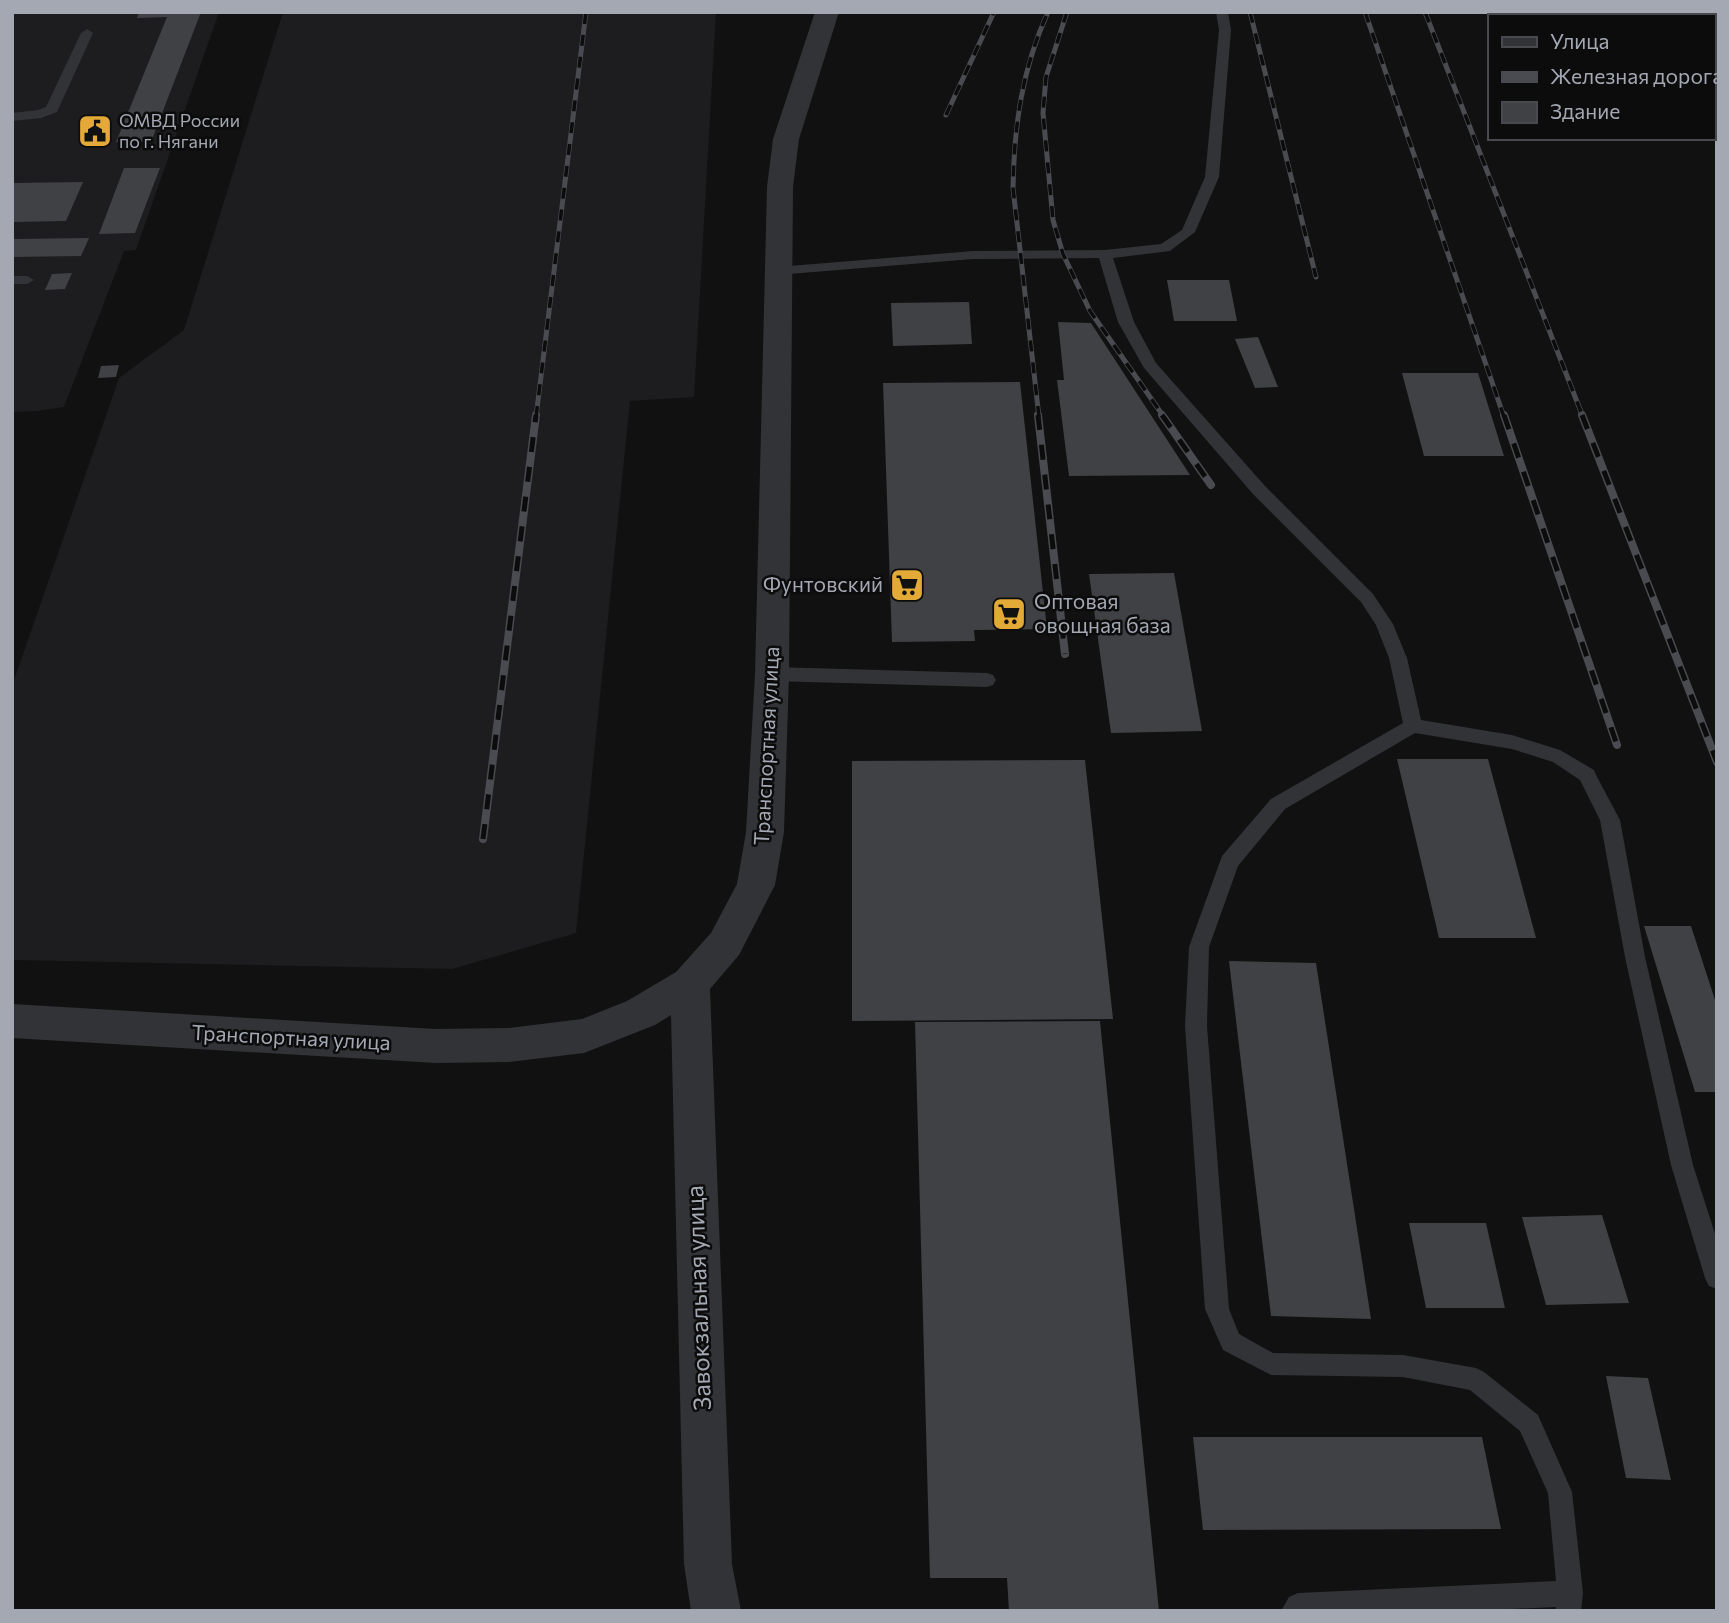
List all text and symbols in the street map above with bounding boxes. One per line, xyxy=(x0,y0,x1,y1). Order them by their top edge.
legend xyxy=(1488,14,1715,140)
text: Улица xyxy=(1550,28,1609,53)
text: Железная дорога xyxy=(1550,63,1723,88)
text: Здание xyxy=(1550,98,1620,123)
place label: ОМВД России по г. Нягани xyxy=(119,109,240,152)
public building icon: ОМВД России по г. Нягани xyxy=(76,112,114,150)
supermarket icon: Фунтовский xyxy=(888,566,926,604)
place label: Фунтовский xyxy=(763,571,883,596)
place label: Оптовая овощная база xyxy=(1034,588,1171,637)
supermarket icon: Оптовая овощная база xyxy=(990,595,1028,633)
street label: Транспортная улица xyxy=(748,646,783,846)
street label: Транспортная улица xyxy=(191,1019,391,1054)
street label: Завокзальная улица xyxy=(679,1185,716,1411)

